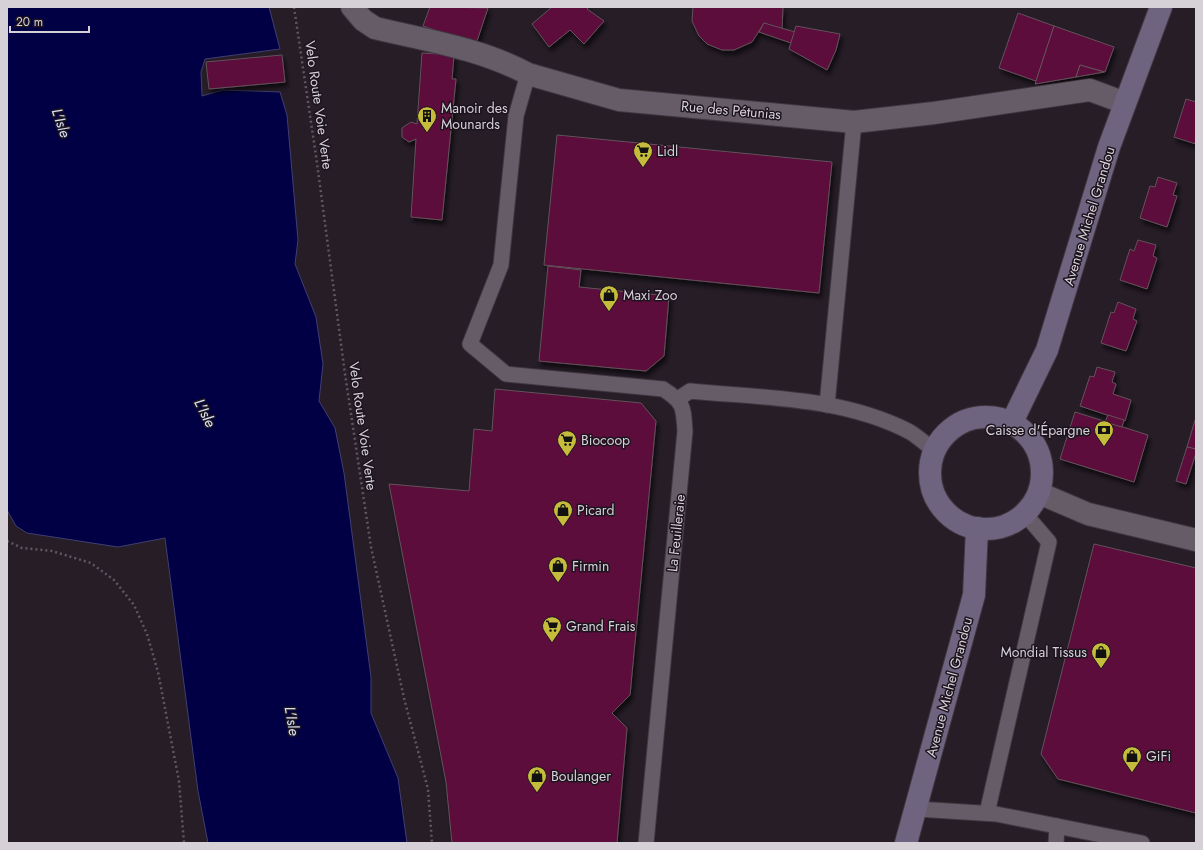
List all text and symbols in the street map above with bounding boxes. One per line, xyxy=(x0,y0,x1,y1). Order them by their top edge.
scale bar xyxy=(10,8,89,34)
text: 20 m xyxy=(16,13,43,31)
street label: Velo Route Voie Verte xyxy=(300,39,338,171)
street label: Rue des Pétunias xyxy=(680,96,782,124)
place label: Manoir des Mounards xyxy=(441,98,508,134)
water label: L'Isle xyxy=(46,105,76,141)
building icon: Manoir des Mounards xyxy=(416,105,438,133)
supermarket icon: Lidl xyxy=(632,140,654,168)
place label: Lidl xyxy=(657,141,678,161)
street label: Avenue Michel Grandou xyxy=(1058,144,1120,288)
shop icon: Maxi Zoo xyxy=(598,284,620,312)
place label: Maxi Zoo xyxy=(623,285,678,305)
street label: Velo Route Voie Verte xyxy=(344,360,382,492)
water label: L'Isle xyxy=(188,395,222,432)
bank icon: Caisse d'Épargne xyxy=(1093,419,1115,447)
place label: Caisse d'Épargne xyxy=(986,420,1090,440)
supermarket icon: Biocoop xyxy=(556,429,578,457)
place label: Biocoop xyxy=(581,430,630,450)
street label: La Feuilleraie xyxy=(662,493,690,573)
shop icon: Picard xyxy=(552,499,574,527)
place label: Picard xyxy=(577,500,615,520)
shop icon: Firmin xyxy=(547,555,569,583)
place label: Firmin xyxy=(572,556,609,576)
supermarket icon: Grand Frais xyxy=(541,615,563,643)
street label: Avenue Michel Grandou xyxy=(921,615,977,759)
place label: Grand Frais xyxy=(566,616,636,636)
shop icon: Mondial Tissus xyxy=(1090,641,1112,669)
place label: Mondial Tissus xyxy=(1000,642,1087,662)
water label: L'Isle xyxy=(279,704,305,738)
shop icon: GiFi xyxy=(1121,745,1143,773)
place label: GiFi xyxy=(1146,746,1171,766)
shop icon: Boulanger xyxy=(526,765,548,793)
place label: Boulanger xyxy=(551,766,611,786)

